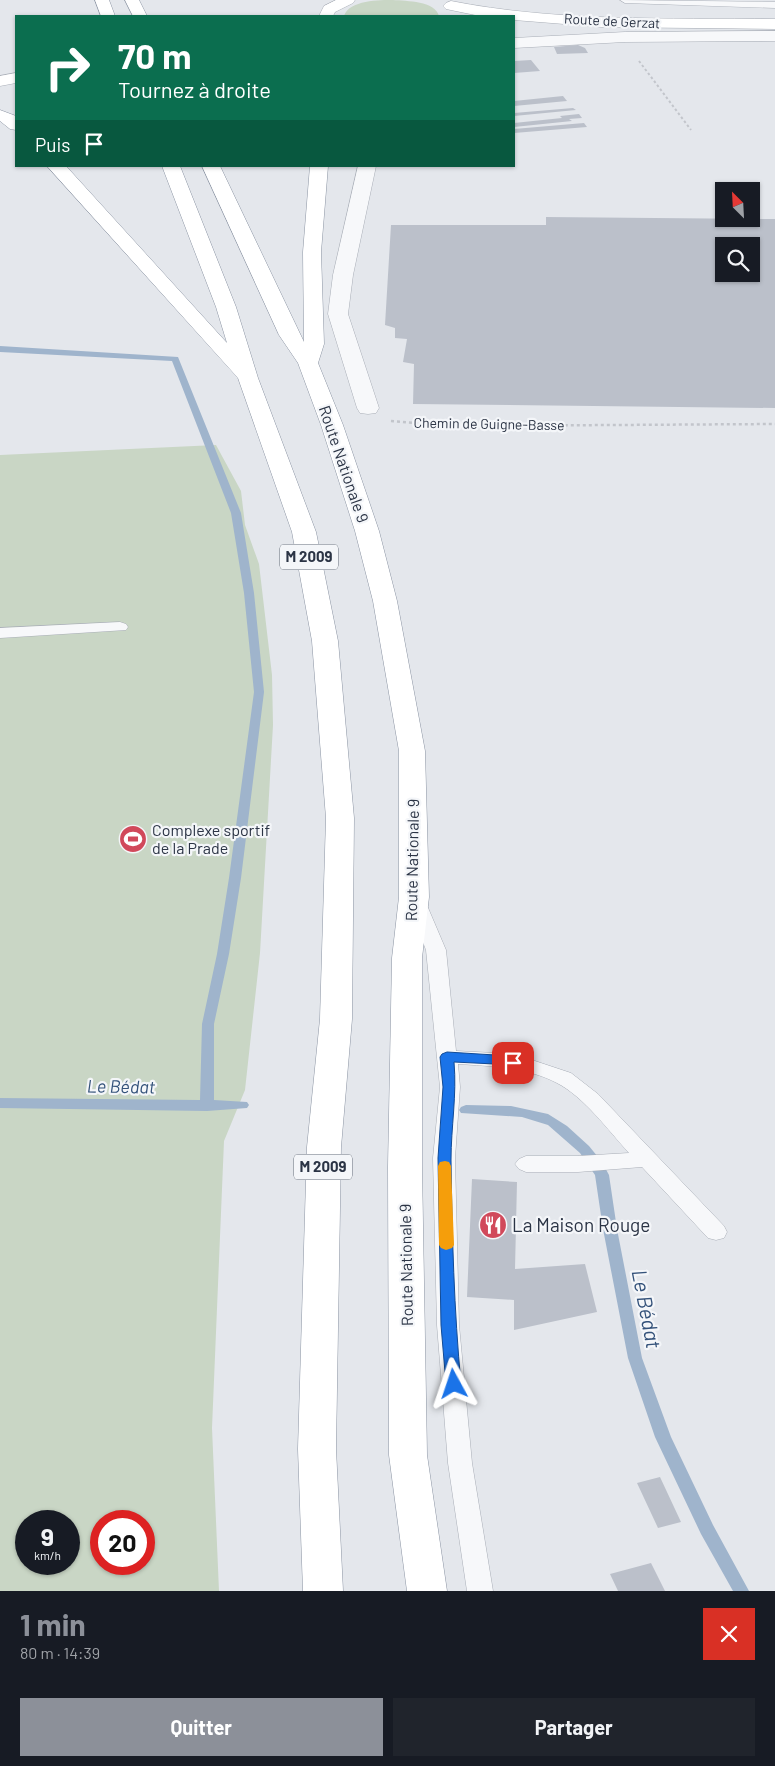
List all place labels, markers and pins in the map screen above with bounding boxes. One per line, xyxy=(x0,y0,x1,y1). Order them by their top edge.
place label: Complexe sportif de la Prade xyxy=(152,820,271,857)
sports icon: Complexe sportif de la Prade xyxy=(118,824,148,854)
pin xyxy=(492,1042,534,1084)
restaurant icon: La Maison Rouge xyxy=(478,1210,508,1240)
place label: La Maison Rouge xyxy=(512,1213,650,1236)

